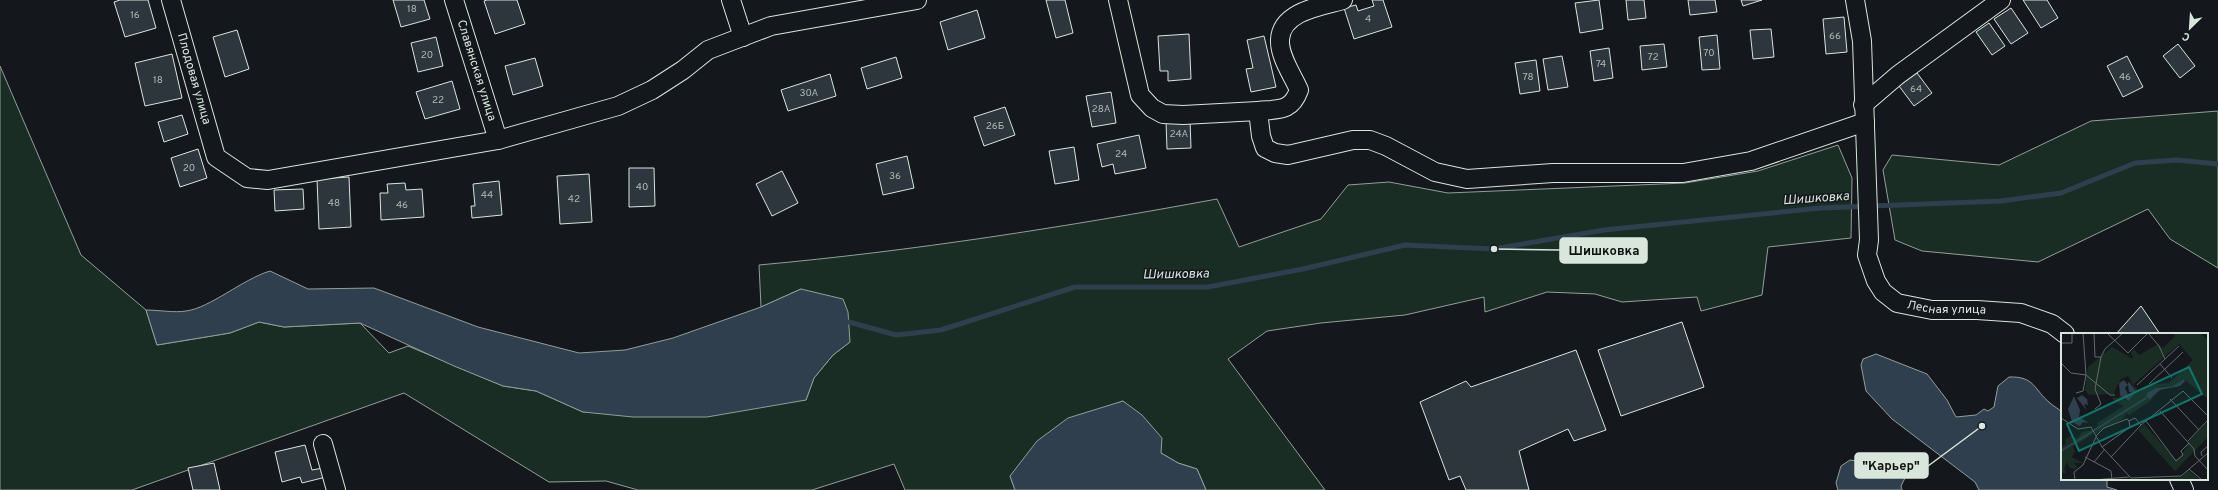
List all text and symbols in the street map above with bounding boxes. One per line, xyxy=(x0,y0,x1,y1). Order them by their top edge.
house number: 18 xyxy=(407,3,417,16)
north arrow xyxy=(2170,8,2210,48)
house number: 16 xyxy=(130,9,140,22)
house number: 4 xyxy=(1365,13,1371,26)
street label: Славянская улица xyxy=(453,18,500,123)
text: С xyxy=(2180,28,2192,44)
house number: 66 xyxy=(1829,30,1841,43)
street label: Плодовая улица xyxy=(173,31,214,126)
house number: 70 xyxy=(1703,47,1715,60)
house number: 20 xyxy=(421,49,433,62)
house number: 72 xyxy=(1647,51,1659,64)
house number: 74 xyxy=(1596,58,1606,71)
house number: 78 xyxy=(1522,71,1534,84)
house number: 46 xyxy=(2119,71,2131,84)
house number: 18 xyxy=(153,74,163,87)
house number: 64 xyxy=(1910,83,1922,96)
house number: 30А xyxy=(800,87,819,100)
house number: 22 xyxy=(432,94,444,107)
house number: 28А xyxy=(1092,103,1111,116)
house number: 26Б xyxy=(986,120,1004,133)
house number: 24А xyxy=(1170,128,1189,141)
house number: 24 xyxy=(1115,148,1127,161)
house number: 20 xyxy=(183,162,195,175)
house number: 36 xyxy=(889,170,901,183)
house number: 40 xyxy=(636,181,648,194)
house number: 44 xyxy=(481,189,493,202)
water label: Шишковка xyxy=(1782,189,1850,209)
house number: 42 xyxy=(568,193,580,206)
house number: 48 xyxy=(328,197,340,210)
house number: 46 xyxy=(396,199,408,212)
callout: Шишковка xyxy=(1560,238,1647,263)
text: Шишковка xyxy=(1569,244,1639,260)
water label: Шишковка xyxy=(1143,266,1210,284)
street label: Лесная улица xyxy=(1905,297,1986,319)
inset map xyxy=(2061,333,2208,480)
callout: "Карьер" xyxy=(1855,453,1928,478)
text: "Карьер" xyxy=(1862,459,1920,475)

